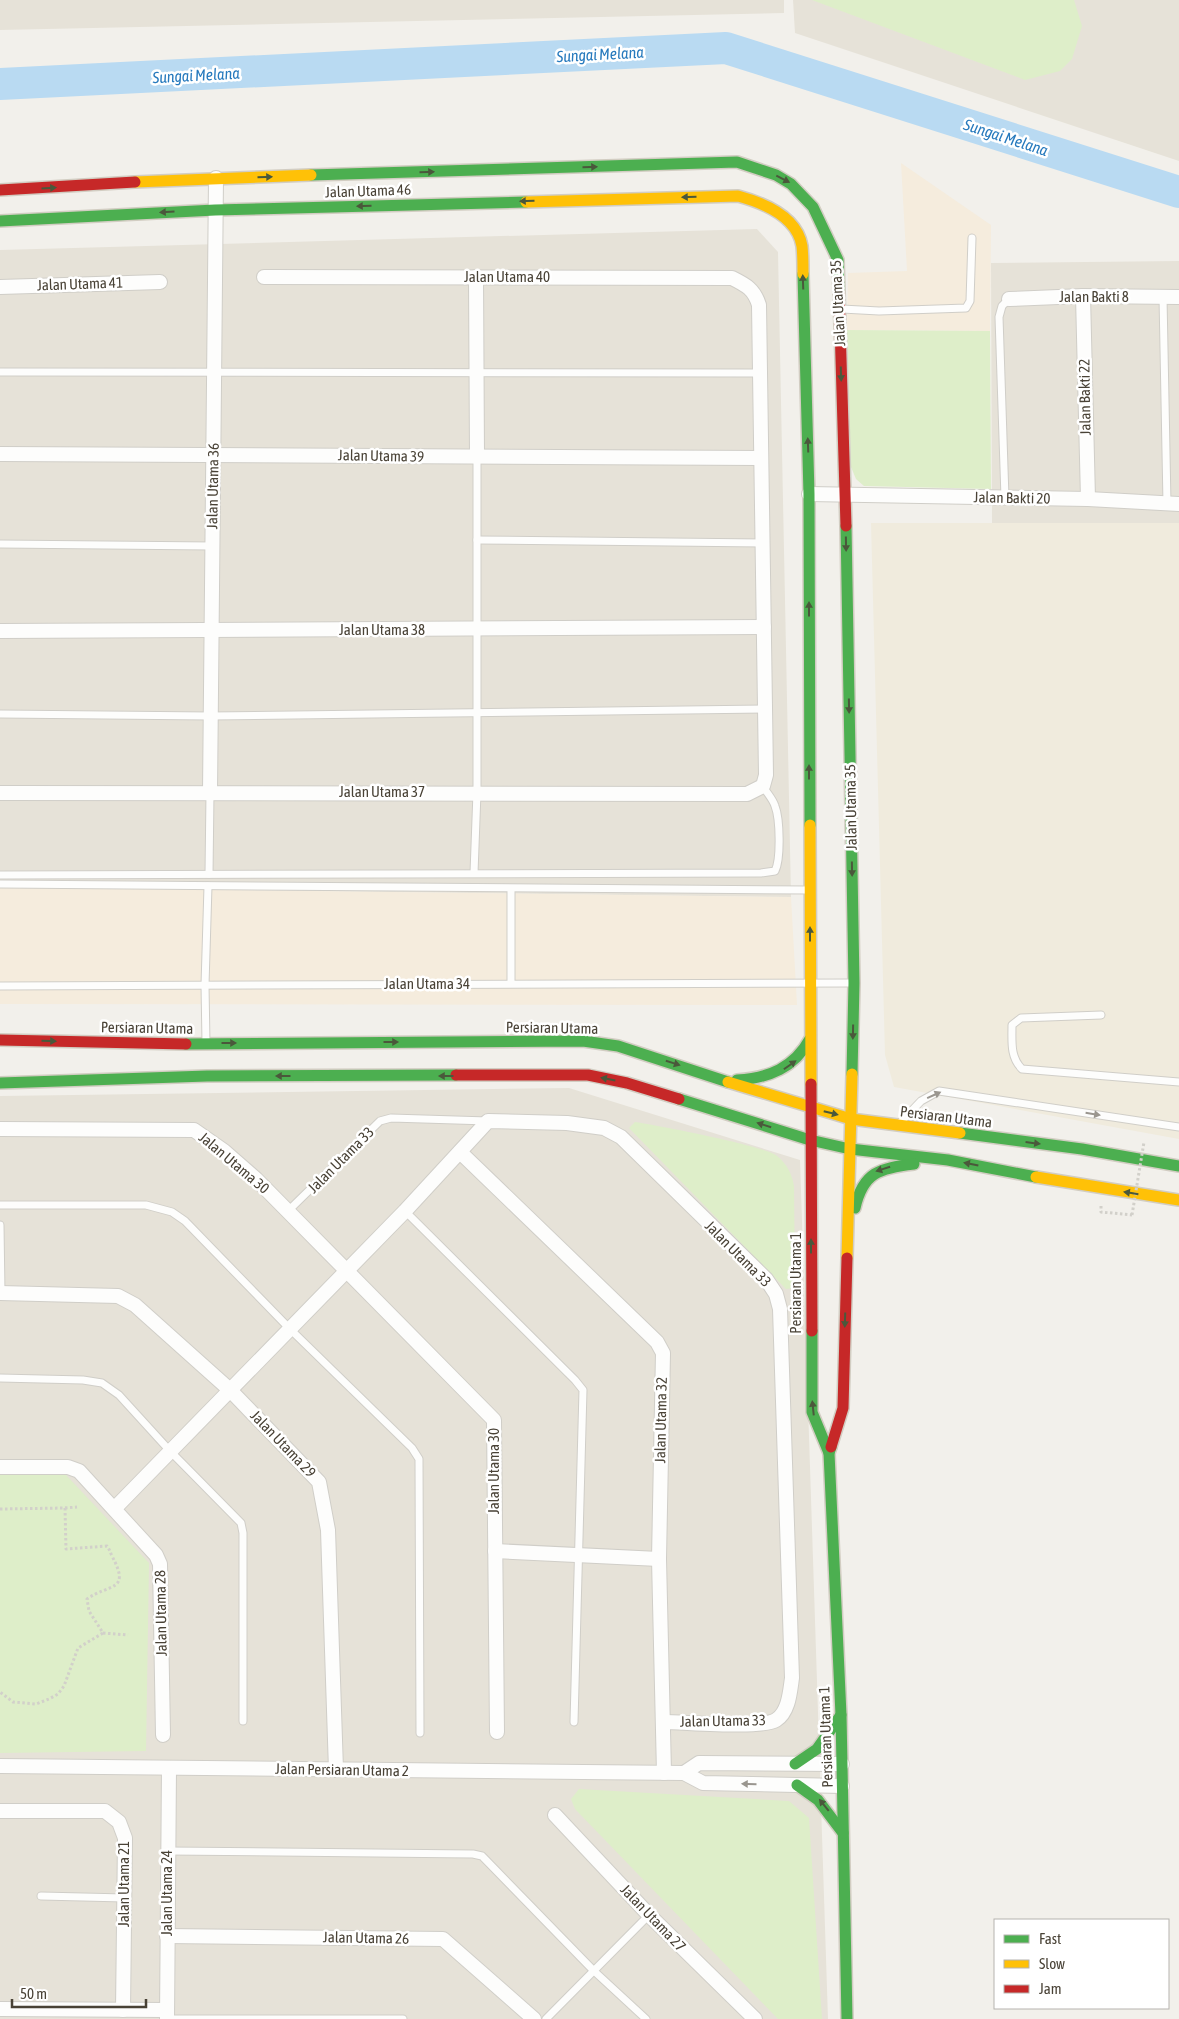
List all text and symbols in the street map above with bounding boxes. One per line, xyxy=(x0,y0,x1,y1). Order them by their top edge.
water label: Sungai Melana xyxy=(555,43,645,66)
water label: Sungai Melana xyxy=(151,64,241,87)
water label: Sungai Melana xyxy=(960,115,1051,160)
one-way arrow xyxy=(582,163,598,171)
one-way arrow xyxy=(419,168,435,176)
one-way arrow xyxy=(257,173,273,181)
one-way arrow xyxy=(775,175,790,183)
street label: Jalan Utama 46 xyxy=(325,181,411,200)
one-way arrow xyxy=(41,183,57,191)
one-way arrow xyxy=(681,193,697,201)
one-way arrow xyxy=(518,198,534,206)
one-way arrow xyxy=(356,202,372,210)
one-way arrow xyxy=(158,209,174,217)
street label: Jalan Utama 35 xyxy=(827,260,848,346)
street label: Jalan Utama 40 xyxy=(464,268,550,285)
street label: Jalan Utama 41 xyxy=(37,274,123,293)
one-way arrow xyxy=(798,274,806,290)
street label: Jalan Bakti 8 xyxy=(1059,288,1129,305)
street label: Jalan Bakti 22 xyxy=(1075,359,1094,435)
one-way arrow xyxy=(838,366,846,382)
one-way arrow xyxy=(803,437,811,453)
street label: Jalan Utama 36 xyxy=(203,443,222,529)
street label: Jalan Utama 39 xyxy=(338,446,424,465)
street label: Jalan Bakti 20 xyxy=(974,488,1050,507)
one-way arrow xyxy=(842,536,850,552)
one-way arrow xyxy=(805,601,813,617)
street label: Jalan Utama 38 xyxy=(339,621,425,638)
one-way arrow xyxy=(845,699,853,715)
one-way arrow xyxy=(805,764,813,780)
street label: Jalan Utama 35 xyxy=(841,764,860,850)
street label: Jalan Utama 37 xyxy=(339,783,425,800)
one-way arrow xyxy=(848,861,856,877)
one-way arrow xyxy=(805,926,813,942)
street label: Jalan Utama 34 xyxy=(384,975,470,992)
street label: Persiaran Utama xyxy=(101,1018,193,1037)
street label: Persiaran Utama xyxy=(506,1018,598,1037)
one-way arrow xyxy=(849,1024,857,1040)
one-way arrow xyxy=(41,1037,57,1045)
one-way arrow xyxy=(383,1038,399,1046)
one-way arrow xyxy=(221,1039,237,1047)
one-way arrow xyxy=(666,1060,681,1068)
one-way arrow xyxy=(783,1060,797,1070)
one-way arrow xyxy=(275,1072,291,1080)
one-way arrow xyxy=(438,1072,454,1080)
one-way arrow xyxy=(600,1075,616,1083)
one-way arrow xyxy=(926,1091,941,1100)
street label: Persiaran Utama xyxy=(899,1102,993,1131)
one-way arrow xyxy=(823,1110,838,1118)
one-way arrow xyxy=(1086,1111,1102,1119)
one-way arrow xyxy=(756,1121,771,1129)
street label: Jalan Utama 33 xyxy=(304,1123,377,1196)
street label: Jalan Utama 30 xyxy=(196,1128,273,1197)
one-way arrow xyxy=(1025,1139,1041,1147)
one-way arrow xyxy=(963,1159,979,1167)
one-way arrow xyxy=(875,1165,890,1173)
one-way arrow xyxy=(1122,1188,1138,1196)
street label: Jalan Utama 33 xyxy=(702,1217,775,1290)
street label: Persiaran Utama 1 xyxy=(787,1232,804,1334)
one-way arrow xyxy=(807,1237,815,1253)
one-way arrow xyxy=(841,1312,849,1328)
street label: Jalan Utama 32 xyxy=(651,1377,670,1463)
one-way arrow xyxy=(809,1399,817,1415)
street label: Jalan Utama 29 xyxy=(247,1407,319,1481)
street label: Jalan Utama 30 xyxy=(485,1428,502,1514)
street label: Jalan Utama 28 xyxy=(151,1570,170,1656)
street label: Persiaran Utama 1 xyxy=(815,1686,836,1788)
street label: Jalan Utama 33 xyxy=(680,1711,766,1730)
street label: Jalan Persiaran Utama 2 xyxy=(275,1760,409,1779)
one-way arrow xyxy=(740,1780,756,1788)
one-way arrow xyxy=(818,1799,829,1812)
street label: Jalan Utama 21 xyxy=(115,1841,132,1927)
street label: Jalan Utama 24 xyxy=(158,1850,175,1936)
street label: Jalan Utama 27 xyxy=(617,1881,689,1955)
legend xyxy=(994,1919,1169,2009)
street label: Jalan Utama 26 xyxy=(323,1928,409,1947)
text: Fast xyxy=(1039,1930,1061,1947)
text: Slow xyxy=(1039,1955,1065,1972)
scale bar xyxy=(12,1976,146,2008)
text: Jam xyxy=(1039,1980,1062,1997)
text: 50 m xyxy=(20,1985,47,2002)

